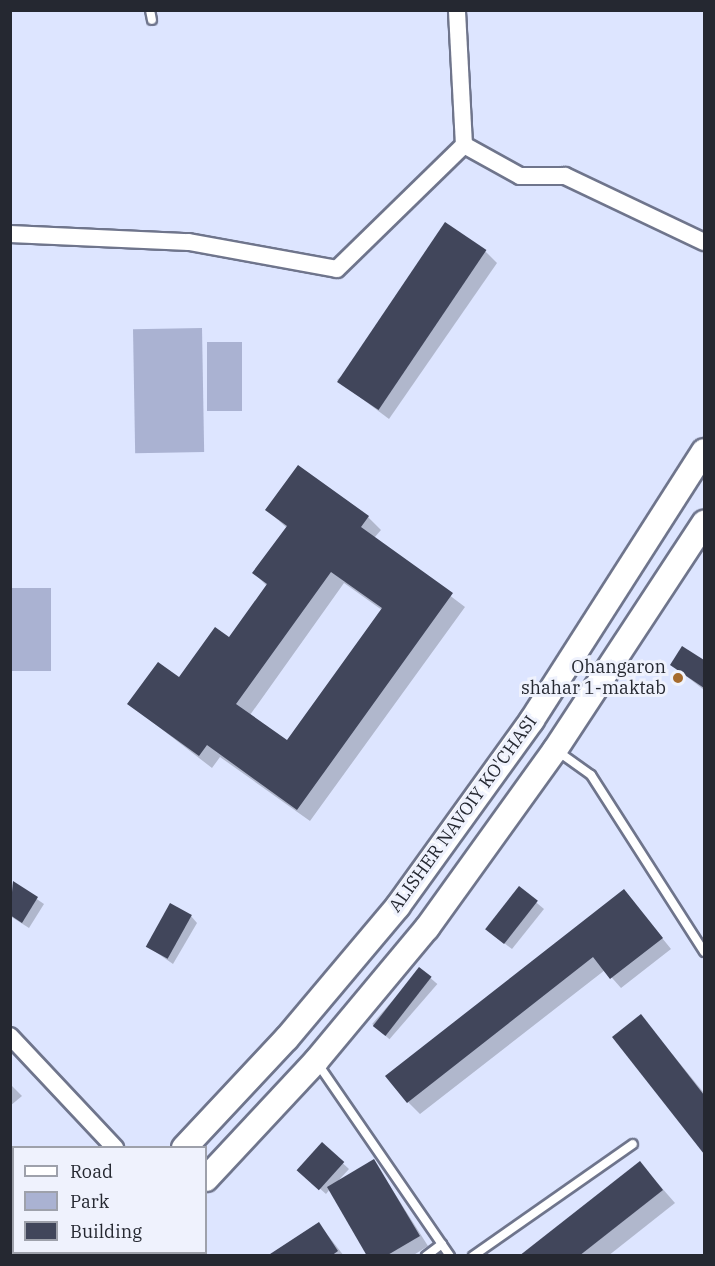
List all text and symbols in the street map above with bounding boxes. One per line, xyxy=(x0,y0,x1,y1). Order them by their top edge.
place label: Ohangaron shahar 1-maktab xyxy=(521,657,666,700)
marker: Ohangaron shahar 1-maktab xyxy=(671,671,685,685)
street label: ALISHER NAVOIY KO'CHASI xyxy=(384,712,542,916)
legend xyxy=(12,1146,207,1254)
text: Road xyxy=(70,1160,113,1183)
text: Park xyxy=(70,1190,109,1213)
text: Building xyxy=(70,1220,142,1243)

